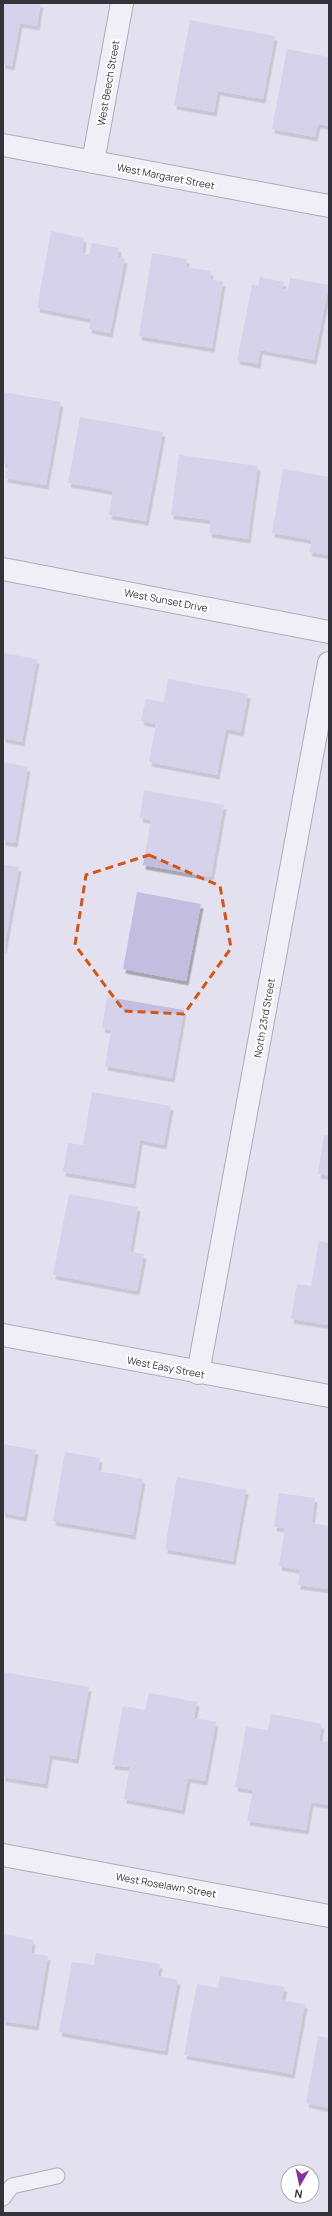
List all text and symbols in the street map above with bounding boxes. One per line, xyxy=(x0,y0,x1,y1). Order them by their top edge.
street label: West Beech Street xyxy=(94,39,122,127)
street label: West Margaret Street xyxy=(116,160,216,192)
street label: West Sunset Drive xyxy=(123,585,209,615)
street label: North 23rd Street xyxy=(250,977,278,1059)
street label: West Easy Street xyxy=(126,1353,206,1381)
street label: West Roselawn Street xyxy=(115,1869,217,1901)
north arrow xyxy=(280,2164,320,2204)
text: N xyxy=(293,2186,303,2202)

